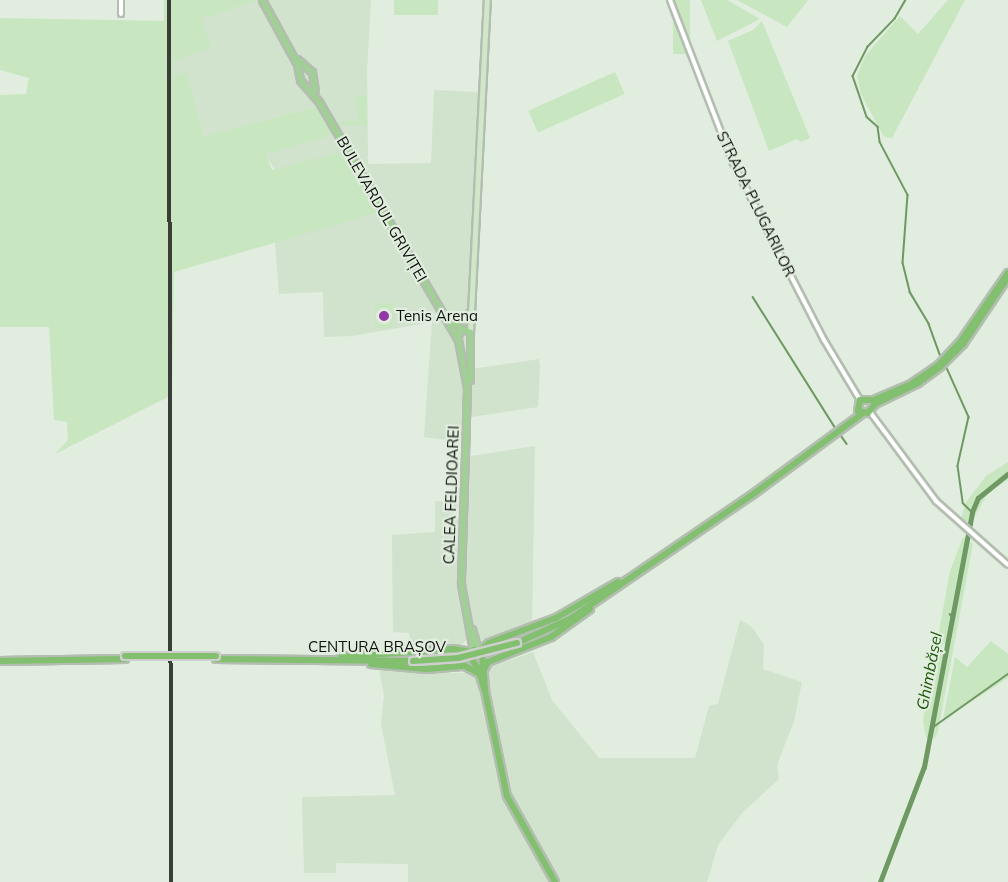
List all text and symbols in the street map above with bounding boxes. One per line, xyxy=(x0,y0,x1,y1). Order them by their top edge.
street label: STRADA PLUGARILOR xyxy=(713,128,799,280)
street label: BULEVARDUL GRIVIȚEI xyxy=(333,133,431,285)
place label: Tenis Arena xyxy=(396,307,478,325)
marker: Tenis Arena xyxy=(377,309,391,323)
street label: CALEA FELDIOAREI xyxy=(440,425,462,565)
water label: Ghimbășel xyxy=(912,631,946,711)
street label: CENTURA BRAȘOV xyxy=(308,638,446,656)

